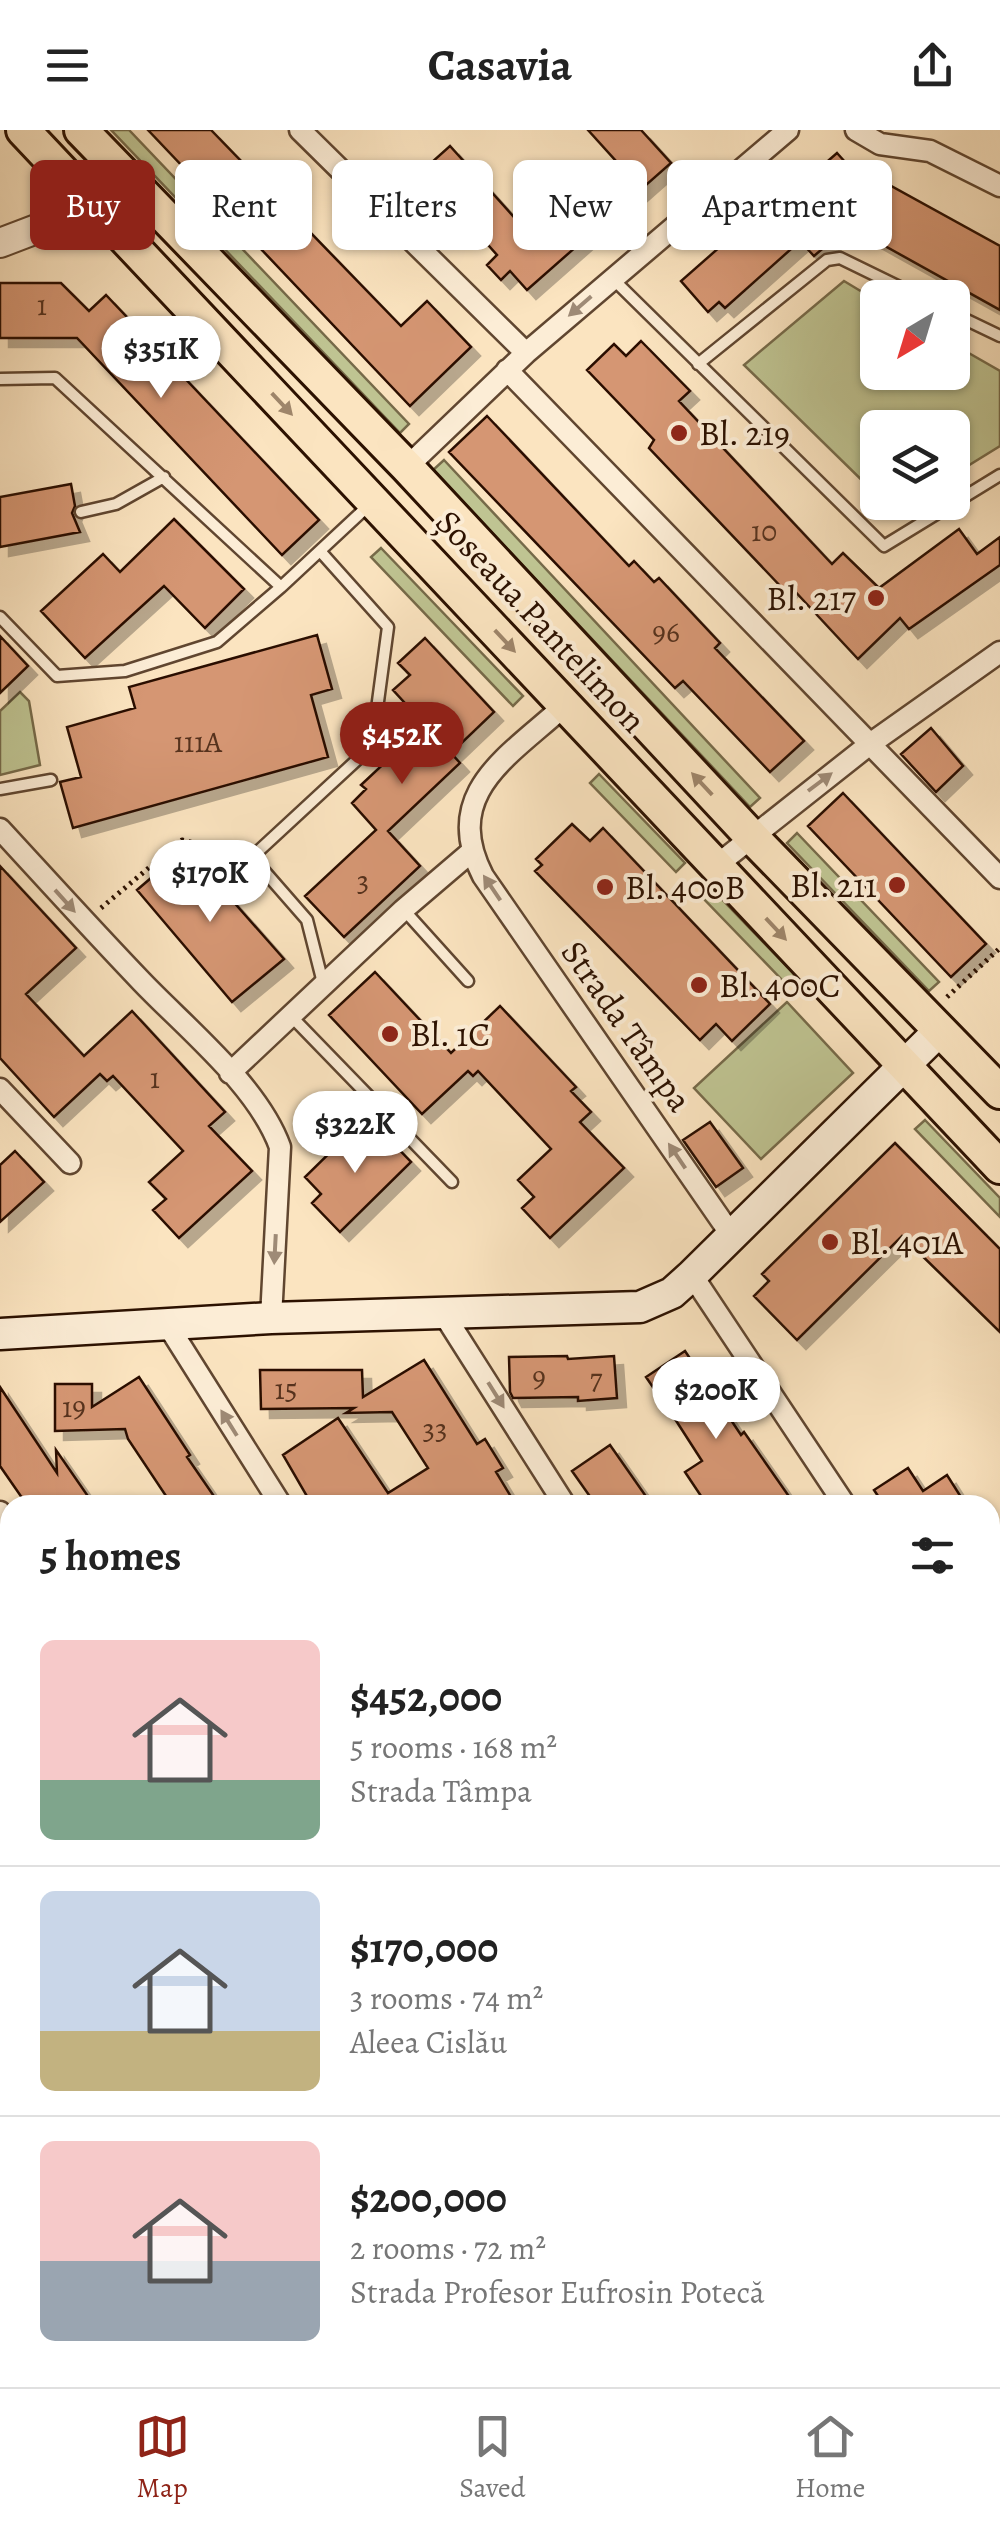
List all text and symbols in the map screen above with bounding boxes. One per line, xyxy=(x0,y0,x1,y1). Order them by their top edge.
text: Casavia xyxy=(428,34,572,96)
icon: menu xyxy=(40,38,95,93)
icon: share xyxy=(905,38,960,93)
chip: Buy xyxy=(30,160,155,250)
chip: Rent xyxy=(175,160,312,250)
chip: Filters xyxy=(332,160,493,250)
chip: New xyxy=(513,160,647,250)
chip: Apartment xyxy=(667,160,892,250)
north arrow xyxy=(860,280,970,390)
map controls xyxy=(860,280,970,520)
house number: 1 xyxy=(37,285,47,325)
one-way arrow xyxy=(568,295,593,317)
pin: $351K xyxy=(91,316,231,401)
text: $351K xyxy=(124,326,198,370)
one-way arrow xyxy=(270,392,293,416)
place label: Bl. 219 xyxy=(699,409,790,457)
button: layers xyxy=(860,410,970,520)
marker: Bl. 219 xyxy=(668,422,690,444)
street label: Șoseaua Pantelimon xyxy=(425,499,657,743)
house number: 10 xyxy=(751,511,777,551)
place label: Bl. 217 xyxy=(766,574,856,622)
marker: Bl. 217 xyxy=(865,587,887,609)
house number: 96 xyxy=(652,612,680,652)
one-way arrow xyxy=(493,629,516,653)
pin: $452K xyxy=(332,702,472,787)
text: $452K xyxy=(362,712,442,756)
house number: 111A xyxy=(174,722,223,762)
one-way arrow xyxy=(691,772,714,796)
one-way arrow xyxy=(807,773,833,793)
pin: $170K xyxy=(140,840,280,925)
text: $170K xyxy=(171,850,249,894)
house number: 3 xyxy=(357,861,369,901)
place label: Bl. 211 xyxy=(790,861,877,909)
place label: Bl. 400B xyxy=(625,863,745,911)
marker: Bl. 211 xyxy=(886,874,908,896)
one-way arrow xyxy=(483,875,502,902)
marker: Bl. 400B xyxy=(594,876,616,898)
one-way arrow xyxy=(54,888,76,913)
one-way arrow xyxy=(764,916,787,940)
street label: Strada Tâmpa xyxy=(550,931,704,1122)
place label: Bl. 400C xyxy=(719,961,840,1009)
marker: Bl. 400C xyxy=(688,974,710,996)
place label: Bl. 1C xyxy=(410,1010,490,1058)
marker: Bl. 1C xyxy=(379,1023,401,1045)
house number: 1 xyxy=(150,1058,160,1098)
pin: $322K xyxy=(285,1091,425,1176)
text: $322K xyxy=(315,1101,395,1145)
one-way arrow xyxy=(668,1142,687,1169)
place label: Bl. 401A xyxy=(850,1218,964,1266)
marker: Bl. 401A xyxy=(819,1231,841,1253)
one-way arrow xyxy=(267,1233,283,1265)
house number: 9 xyxy=(532,1357,546,1397)
pin: $200K xyxy=(646,1357,786,1442)
house number: 7 xyxy=(590,1359,603,1399)
text: $200K xyxy=(674,1367,758,1411)
house number: 15 xyxy=(274,1369,298,1409)
one-way arrow xyxy=(486,1381,504,1409)
house number: 19 xyxy=(62,1387,86,1427)
one-way arrow xyxy=(220,1409,239,1436)
house number: 33 xyxy=(423,1409,447,1449)
text: 5 homes xyxy=(40,1527,181,1584)
icon: filters xyxy=(905,1528,960,1583)
text: $452,000 xyxy=(350,1668,502,1725)
icon: home xyxy=(120,1680,240,1800)
text: 5 rooms · 168 m² xyxy=(350,1725,557,1769)
text: Strada Tâmpa xyxy=(350,1769,532,1813)
text: $170,000 xyxy=(350,1919,498,1976)
icon: home xyxy=(120,1931,240,2051)
text: 3 rooms · 74 m² xyxy=(350,1976,543,2020)
text: Aleea Cislău xyxy=(350,2020,507,2064)
text: $200,000 xyxy=(350,2169,507,2226)
icon: home xyxy=(120,2181,240,2301)
text: 2 rooms · 72 m² xyxy=(350,2226,546,2270)
text: Strada Profesor Eufrosin Potecă xyxy=(350,2270,765,2314)
tab: Map xyxy=(135,2409,190,2507)
tab: Saved xyxy=(459,2409,526,2507)
tab: Home xyxy=(795,2409,865,2507)

